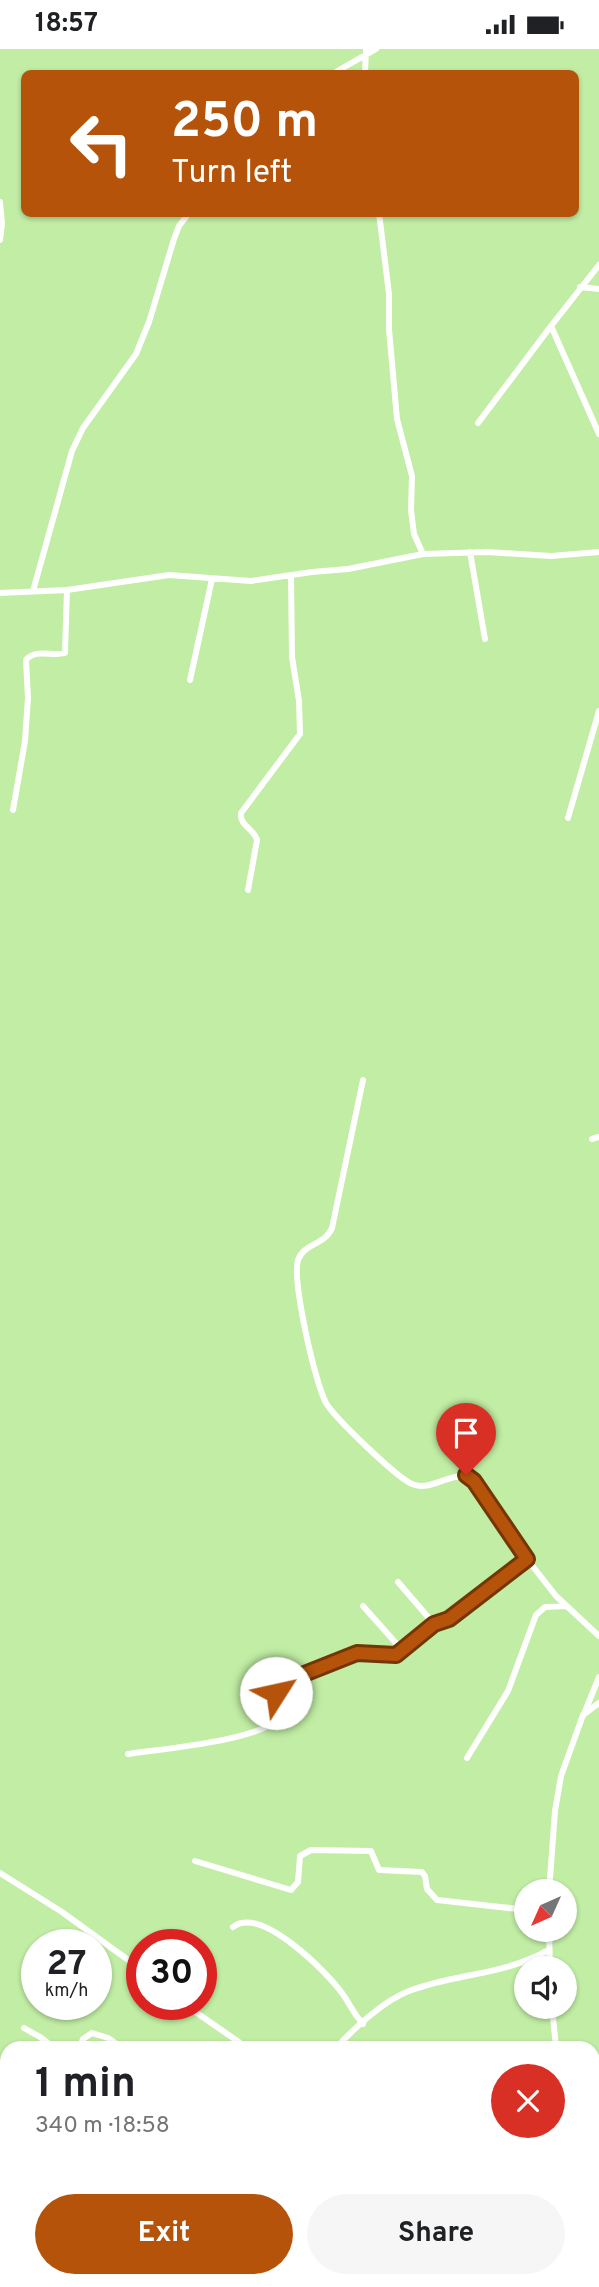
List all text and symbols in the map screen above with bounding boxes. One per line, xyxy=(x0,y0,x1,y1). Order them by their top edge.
text: 18:57 xyxy=(35,8,98,41)
text: 250 m xyxy=(171,93,318,155)
icon: left xyxy=(56,98,147,189)
text: Turn left xyxy=(171,154,292,194)
pin xyxy=(436,1403,496,1475)
icon: arrive xyxy=(447,1414,485,1452)
position arrow xyxy=(239,1656,313,1730)
north arrow xyxy=(514,1879,578,1943)
map controls xyxy=(514,1879,577,2019)
speed limit sign: 30 xyxy=(126,1929,217,2020)
text: 27 xyxy=(47,1943,86,1987)
button: sound xyxy=(514,1956,577,2019)
text: km/h xyxy=(45,1980,88,2003)
text: 1 min xyxy=(35,2059,136,2112)
button: close xyxy=(491,2064,565,2138)
text: 340 m · 18:58 xyxy=(35,2112,170,2141)
button: Exit xyxy=(35,2194,293,2274)
button: Share xyxy=(307,2194,565,2274)

